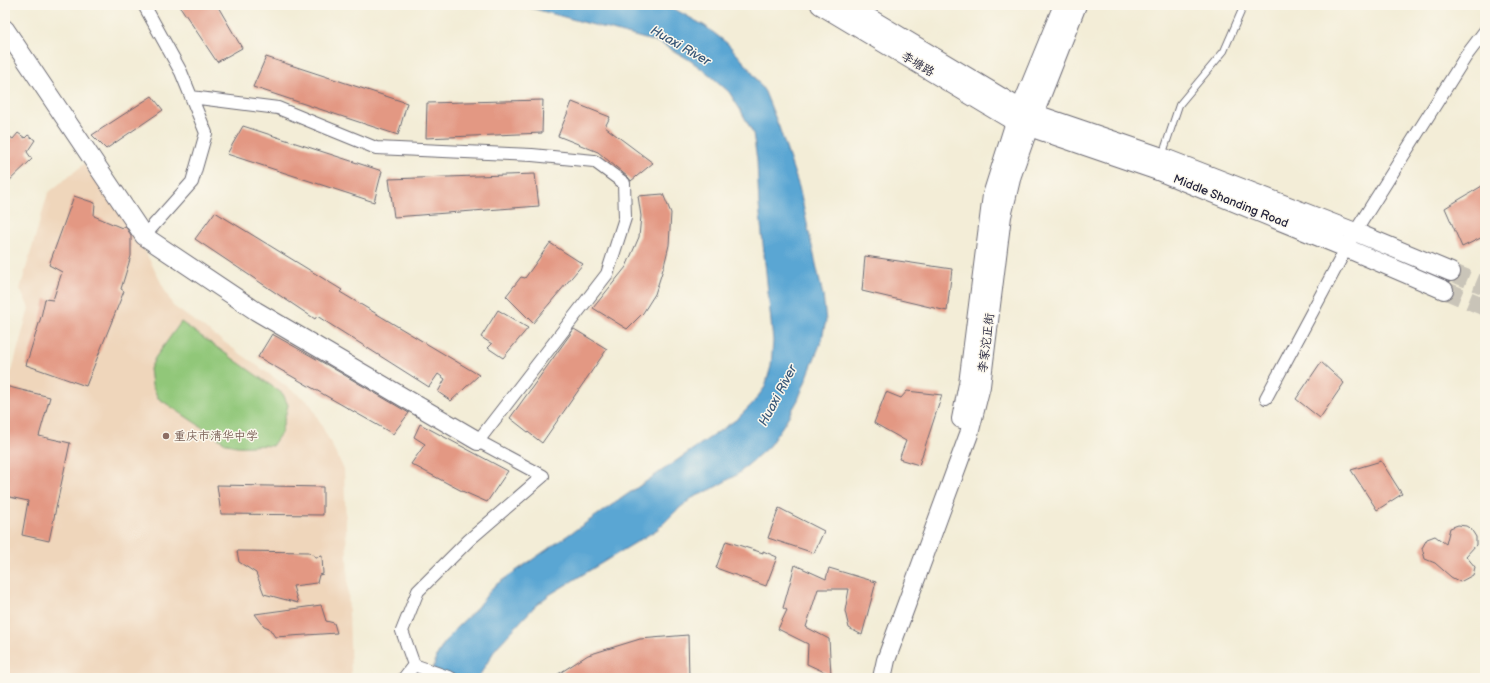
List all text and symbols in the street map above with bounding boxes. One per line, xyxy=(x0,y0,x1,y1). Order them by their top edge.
water label: Huaxi River xyxy=(648,22,714,70)
street label: 李塘路 xyxy=(898,49,937,80)
street label: Middle Shanding Road xyxy=(1171,172,1291,231)
street label: 李家沱正街 xyxy=(975,312,998,374)
water label: Huaxi River xyxy=(755,361,801,429)
place label: 重庆市清华中学 xyxy=(174,429,258,444)
marker: 重庆市清华中学 xyxy=(161,431,171,441)

